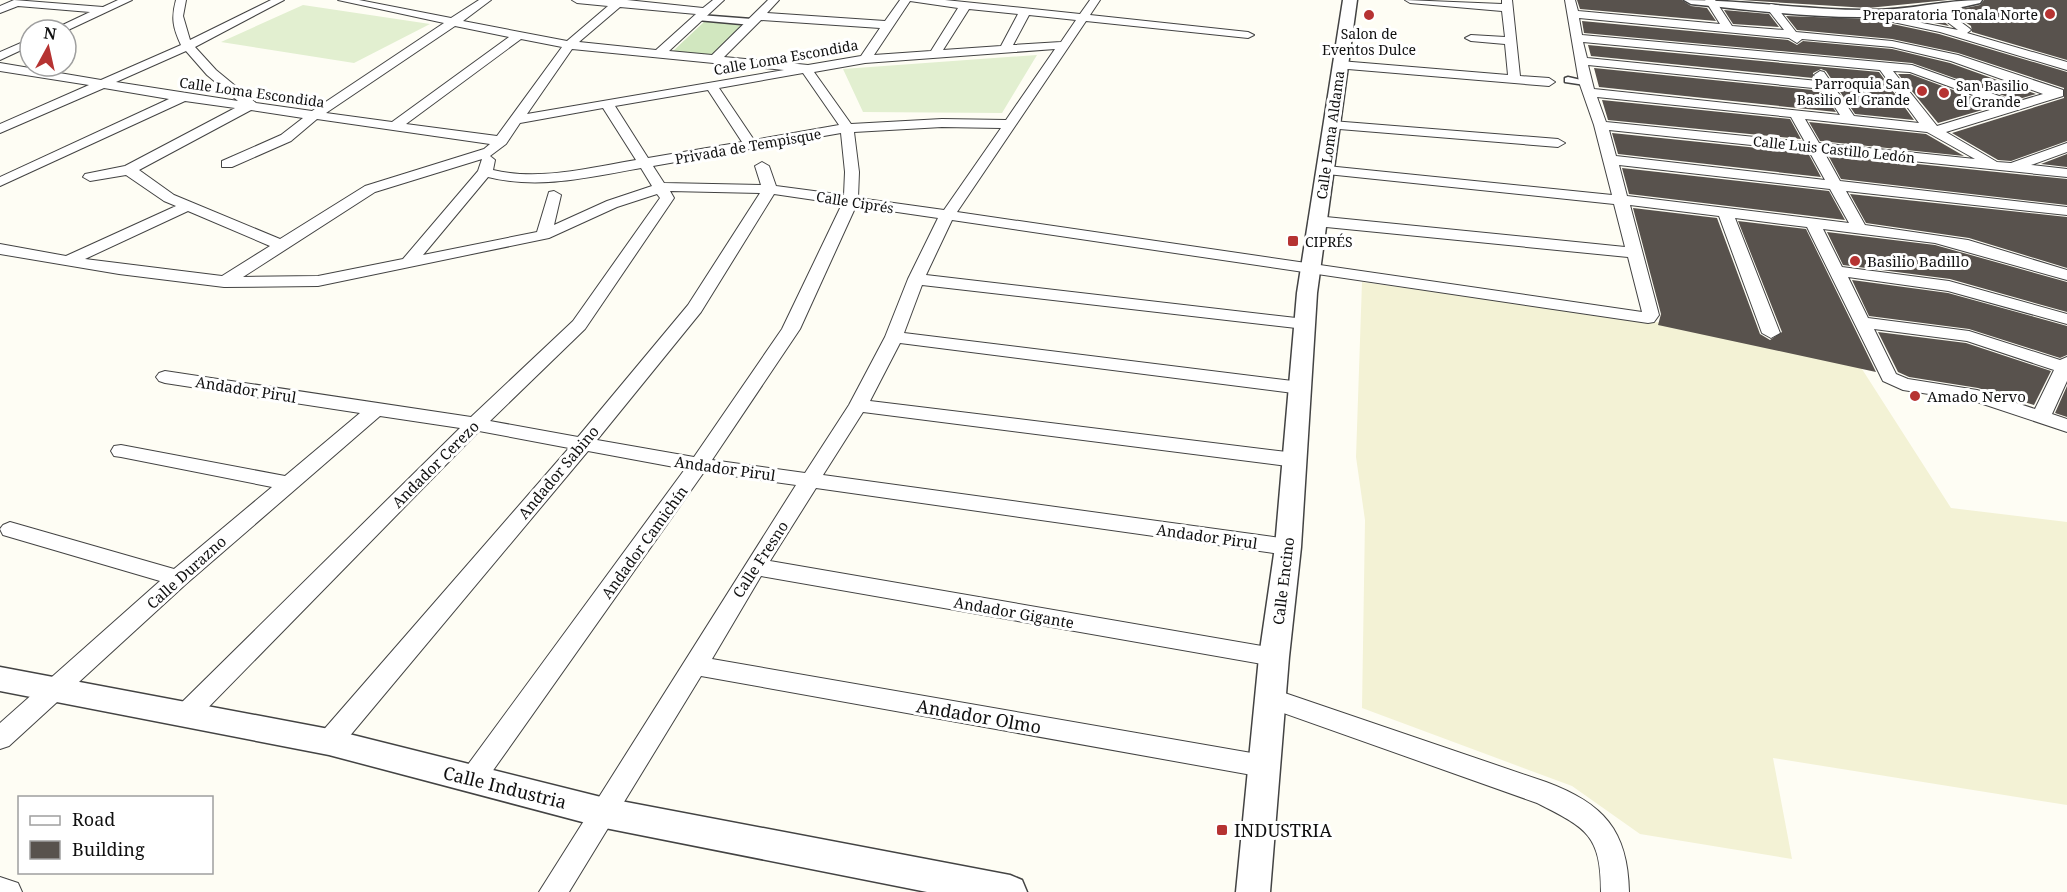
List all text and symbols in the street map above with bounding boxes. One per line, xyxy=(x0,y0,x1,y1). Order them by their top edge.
place label: Preparatoria Tonala Norte xyxy=(1863,5,2038,24)
marker: Preparatoria Tonala Norte xyxy=(2043,7,2057,21)
marker: Salon de Eventos Dulce xyxy=(1362,8,1376,22)
north arrow xyxy=(18,18,78,78)
text: N xyxy=(42,21,58,45)
place label: Salon de Eventos Dulce xyxy=(1322,24,1416,59)
street label: Calle Loma Escondida xyxy=(712,35,860,79)
street label: Calle Loma Aldama xyxy=(1312,69,1348,201)
street label: Calle Loma Escondida xyxy=(178,72,326,112)
place label: Parroquia San Basilio el Grande xyxy=(1797,74,1910,109)
place label: San Basilio el Grande xyxy=(1956,76,2029,111)
marker: Parroquia San Basilio el Grande xyxy=(1915,84,1929,98)
marker: San Basilio el Grande xyxy=(1937,86,1951,100)
street label: Privada de Tempisque xyxy=(673,124,823,168)
street label: Calle Luis Castillo Ledón xyxy=(1752,131,1916,167)
street label: Calle Ciprés xyxy=(815,186,895,218)
place label: CIPRÉS xyxy=(1305,232,1353,251)
marker: CIPRÉS xyxy=(1286,234,1300,248)
place label: Basilio Badillo xyxy=(1867,251,1969,271)
marker: Basilio Badillo xyxy=(1848,254,1862,268)
street label: Andador Pirul xyxy=(194,371,298,407)
place label: Amado Nervo xyxy=(1927,386,2026,406)
marker: Amado Nervo xyxy=(1908,389,1922,403)
street label: Andador Cerezo xyxy=(387,416,483,512)
street label: Andador Sabino xyxy=(513,421,603,523)
street label: Andador Pirul xyxy=(673,451,777,485)
street label: Andador Camichín xyxy=(596,481,692,602)
street label: Calle Fresno xyxy=(728,517,792,601)
street label: Andador Pirul xyxy=(1155,519,1259,553)
street label: Calle Durazno xyxy=(142,531,230,613)
street label: Calle Encino xyxy=(1268,536,1298,626)
street label: Andador Gigante xyxy=(952,592,1076,632)
street label: Andador Olmo xyxy=(915,693,1043,739)
street label: Calle Industria xyxy=(441,760,569,814)
legend xyxy=(18,796,213,874)
text: Road xyxy=(72,807,115,831)
place label: INDUSTRIA xyxy=(1234,818,1332,842)
marker: INDUSTRIA xyxy=(1215,823,1229,837)
text: Building xyxy=(72,837,145,861)

